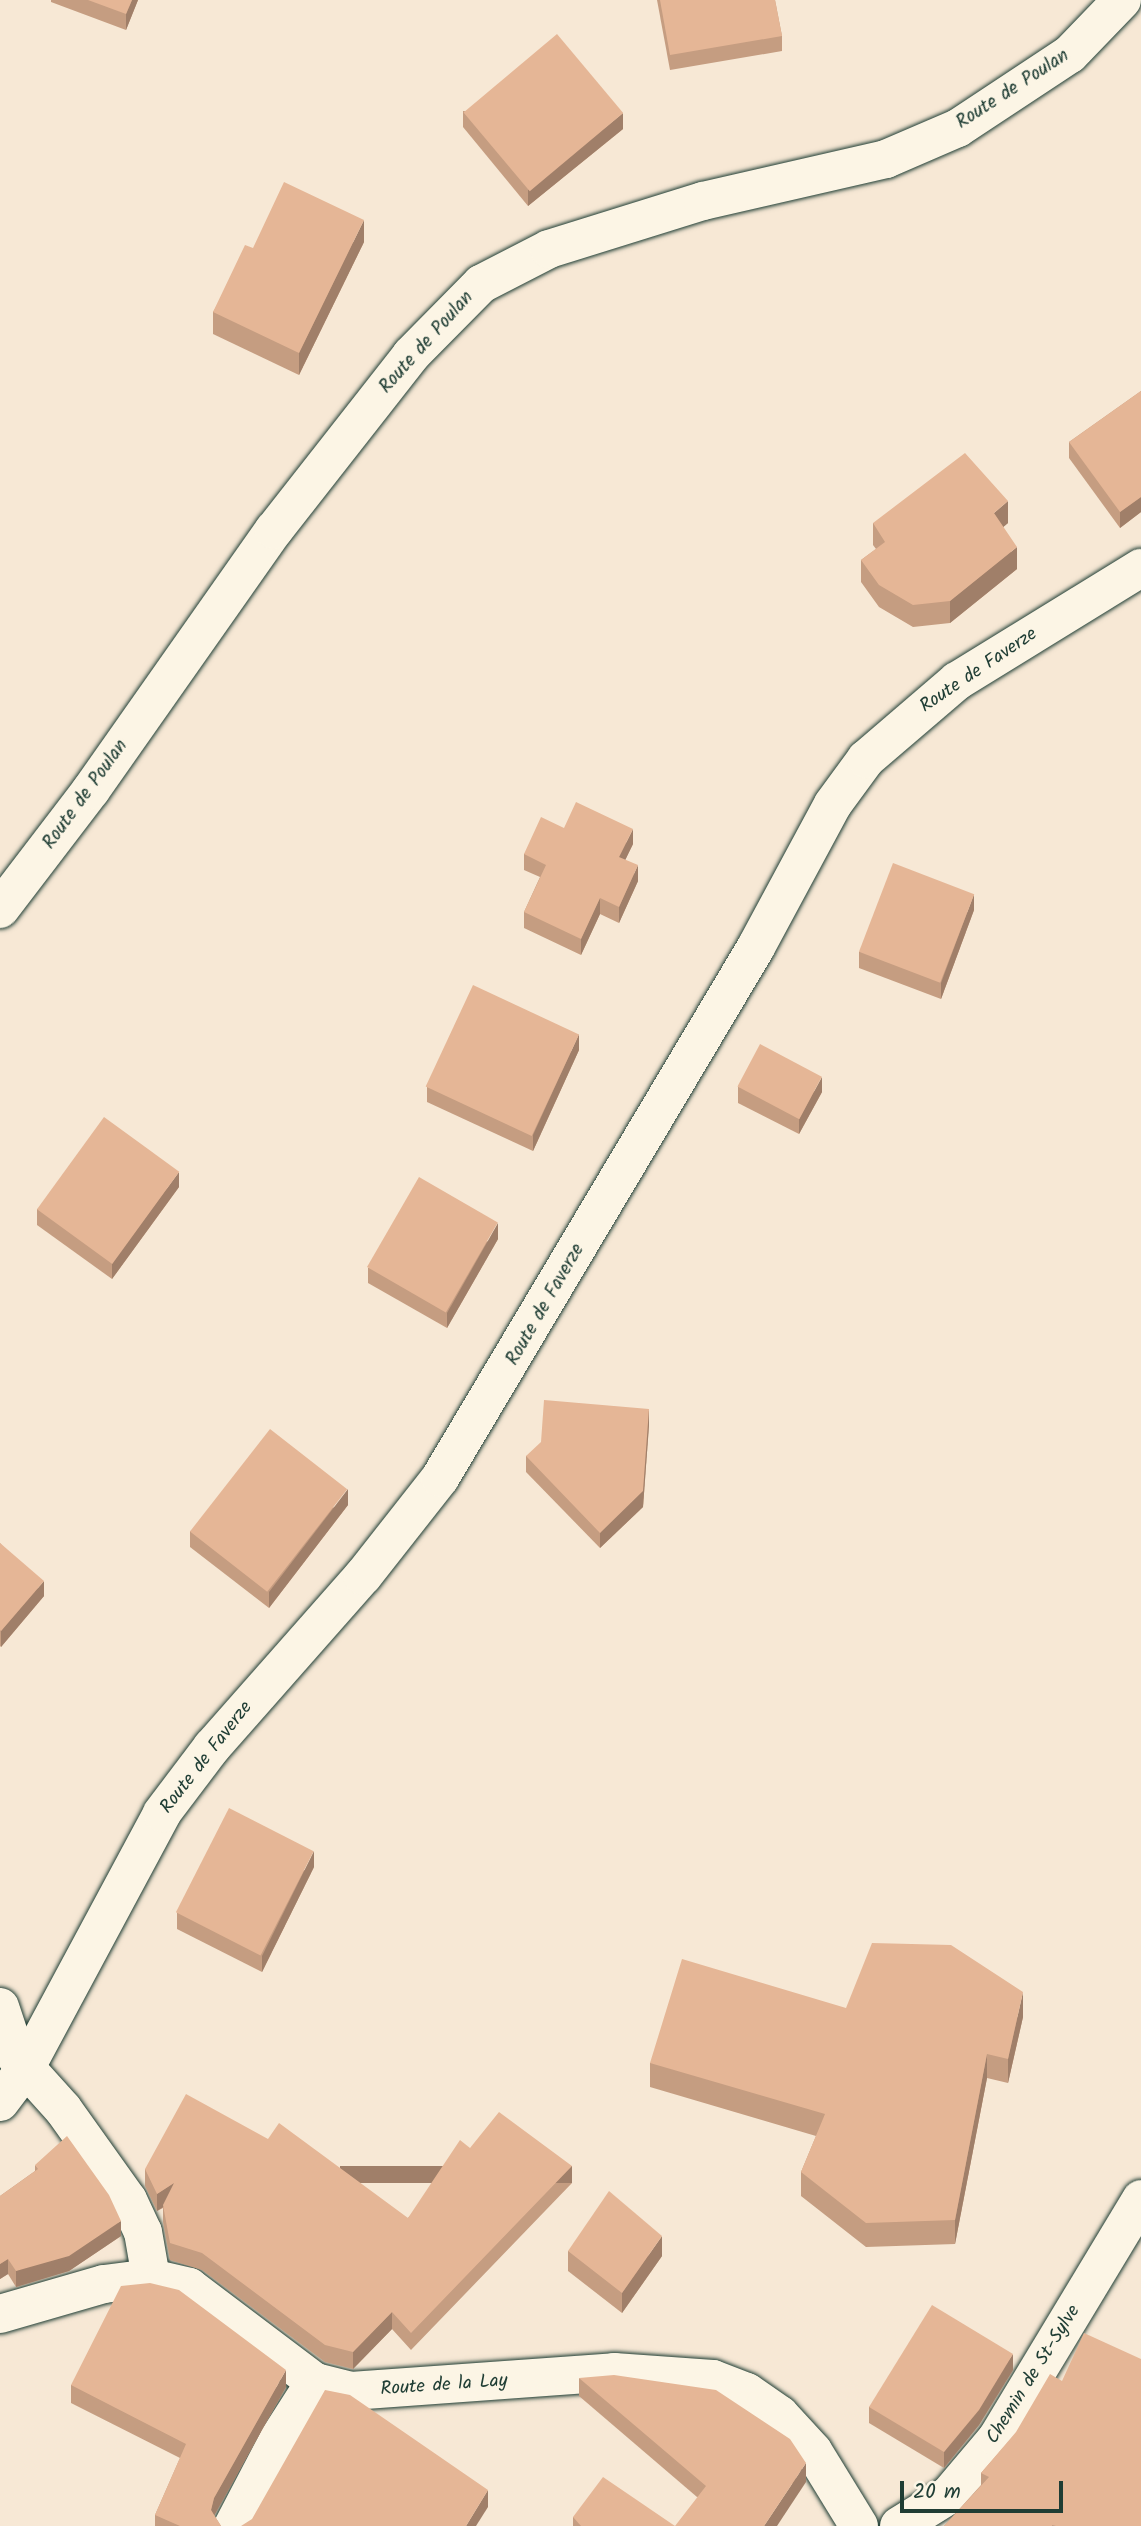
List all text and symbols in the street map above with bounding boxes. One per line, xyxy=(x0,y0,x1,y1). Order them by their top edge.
street label: Route de Poulan xyxy=(952,45,1074,135)
street label: Route de Poulan xyxy=(375,287,479,399)
street label: Route de Faverze xyxy=(916,623,1042,719)
street label: Route de Poulan xyxy=(39,736,133,854)
street label: Route de Faverze xyxy=(502,1240,590,1370)
street label: Route de Faverze xyxy=(156,1697,258,1819)
street label: Chemin de St-Sylve xyxy=(982,2301,1086,2449)
street label: Route de la Lay xyxy=(380,2370,508,2402)
scale bar xyxy=(903,2466,1066,2510)
text: 20 m xyxy=(913,2476,961,2509)

